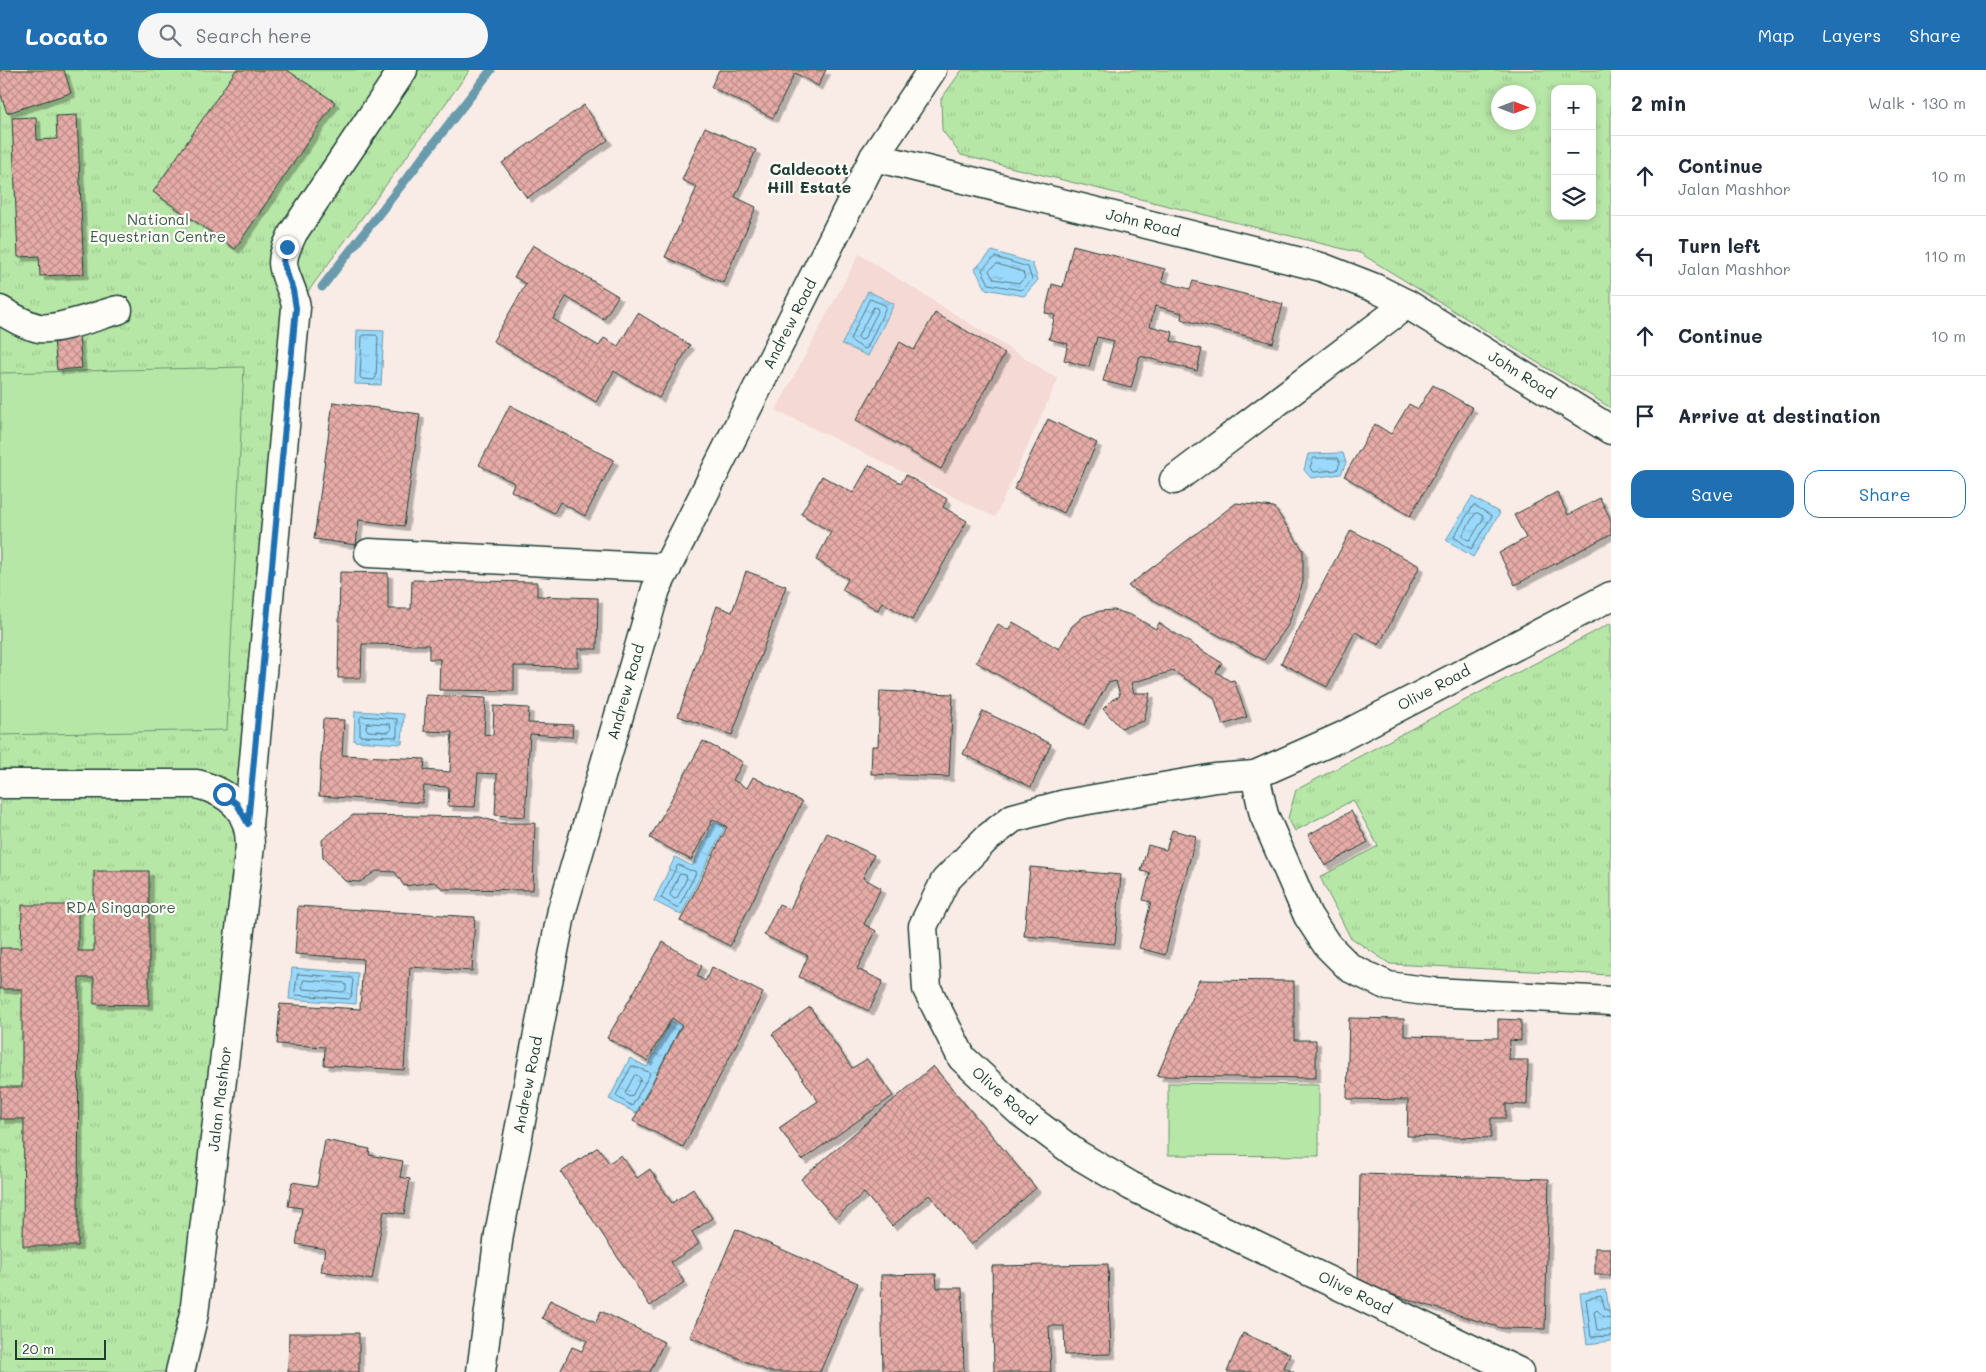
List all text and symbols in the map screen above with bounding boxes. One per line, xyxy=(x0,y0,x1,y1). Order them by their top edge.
search box xyxy=(138,13,488,58)
text: Locato xyxy=(25,20,108,51)
icon: search xyxy=(156,21,184,49)
text: Search here xyxy=(196,23,311,48)
text: Map xyxy=(1758,23,1794,47)
text: Layers xyxy=(1822,23,1881,47)
text: Share xyxy=(1909,23,1961,47)
north arrow xyxy=(1491,85,1536,130)
map controls xyxy=(1551,85,1596,220)
button: + xyxy=(1551,85,1596,130)
text: 2 min xyxy=(1631,89,1686,116)
text: Walk · 130 m xyxy=(1868,92,1966,113)
button: − xyxy=(1551,130,1596,175)
text: Continue xyxy=(1678,153,1763,178)
district label: Caldecott Hill Estate xyxy=(767,158,851,197)
icon: ahead xyxy=(1631,162,1659,190)
text: 10 m xyxy=(1931,165,1966,186)
button: layers xyxy=(1551,175,1596,220)
text: Jalan Mashhor xyxy=(1678,178,1791,199)
street label: John Road xyxy=(1104,203,1183,241)
park label: National Equestrian Centre xyxy=(90,209,226,246)
text: Turn left xyxy=(1678,233,1761,258)
route end xyxy=(276,236,299,259)
icon: left xyxy=(1631,242,1659,270)
text: 110 m xyxy=(1924,245,1966,266)
text: Jalan Mashhor xyxy=(1678,258,1791,279)
street label: Andrew Road xyxy=(758,275,820,372)
icon: ahead xyxy=(1631,322,1659,350)
text: Continue xyxy=(1678,323,1763,348)
text: 10 m xyxy=(1931,325,1966,346)
street label: John Road xyxy=(1485,346,1560,403)
icon: arrive xyxy=(1631,402,1659,430)
text: Arrive at destination xyxy=(1678,403,1881,428)
button: Save xyxy=(1631,470,1794,518)
button: Share xyxy=(1804,470,1966,518)
street label: Andrew Road xyxy=(602,641,648,742)
street label: Olive Road xyxy=(1394,660,1473,715)
route start xyxy=(213,783,236,806)
park label: RDA Singapore xyxy=(66,897,176,917)
street label: Andrew Road xyxy=(508,1034,546,1135)
street label: Jalan Mashhor xyxy=(203,1045,235,1153)
street label: Olive Road xyxy=(968,1062,1041,1129)
street label: Olive Road xyxy=(1315,1266,1396,1319)
scale bar xyxy=(15,1337,106,1360)
text: 20 m xyxy=(22,1339,54,1358)

